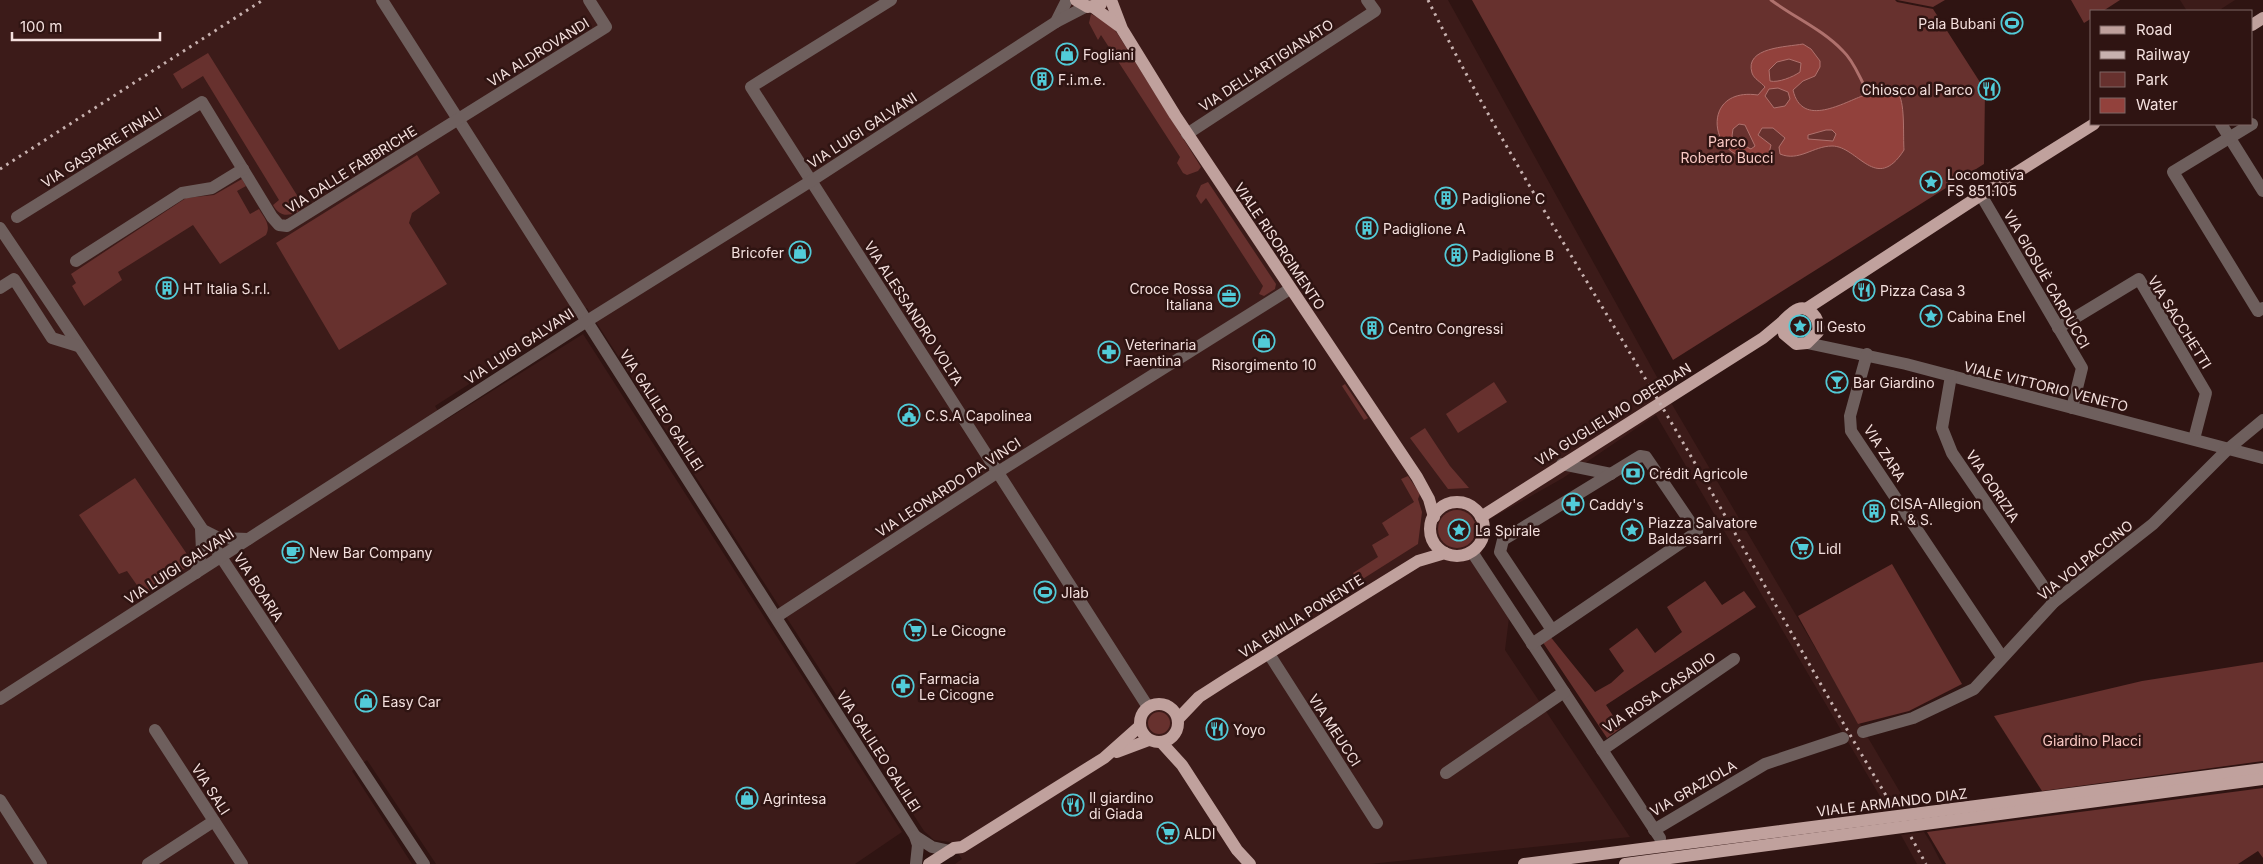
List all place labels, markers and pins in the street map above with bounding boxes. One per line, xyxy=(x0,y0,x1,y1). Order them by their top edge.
sports icon: Pala Bubani xyxy=(2000,11,2024,35)
place label: Pala Bubani xyxy=(1918,15,1996,32)
shop icon: Fogliani xyxy=(1055,42,1079,66)
place label: Fogliani xyxy=(1083,46,1134,63)
building icon: F.i.m.e. xyxy=(1030,67,1054,91)
place label: F.i.m.e. xyxy=(1058,71,1106,88)
restaurant icon: Chiosco al Parco xyxy=(1977,77,2001,101)
place label: Chiosco al Parco xyxy=(1862,81,1973,98)
place label: Locomotiva FS 851.105 xyxy=(1947,166,2024,199)
place icon: Locomotiva FS 851.105 xyxy=(1919,170,1943,194)
building icon: Padiglione C xyxy=(1434,186,1458,210)
place label: Padiglione C xyxy=(1462,190,1545,207)
building icon: Padiglione A xyxy=(1355,216,1379,240)
place label: Padiglione A xyxy=(1383,220,1466,237)
shop icon: Bricofer xyxy=(788,240,812,264)
building icon: Padiglione B xyxy=(1444,243,1468,267)
place label: Bricofer xyxy=(731,244,784,261)
place label: Padiglione B xyxy=(1472,247,1554,264)
building icon: HT Italia S.r.l. xyxy=(155,276,179,300)
restaurant icon: Pizza Casa 3 xyxy=(1852,278,1876,302)
place label: HT Italia S.r.l. xyxy=(183,280,270,297)
place label: Croce Rossa Italiana xyxy=(1129,280,1213,313)
place label: Pizza Casa 3 xyxy=(1880,282,1966,299)
office icon: Croce Rossa Italiana xyxy=(1217,284,1241,308)
place icon: Cabina Enel xyxy=(1919,304,1943,328)
place label: Cabina Enel xyxy=(1947,308,2025,325)
place icon: Il Gesto xyxy=(1788,314,1812,338)
building icon: Centro Congressi xyxy=(1360,316,1384,340)
place label: Il Gesto xyxy=(1816,318,1866,335)
place label: Centro Congressi xyxy=(1388,320,1503,337)
shop icon: Risorgimento 10 xyxy=(1252,329,1276,353)
place label: Veterinaria Faentina xyxy=(1125,336,1196,369)
pharmacy icon: Veterinaria Faentina xyxy=(1097,340,1121,364)
place label: Risorgimento 10 xyxy=(1211,356,1317,373)
bar icon: Bar Giardino xyxy=(1825,370,1849,394)
place label: Bar Giardino xyxy=(1853,374,1935,391)
public building icon: C.S.A Capolinea xyxy=(897,403,921,427)
place label: C.S.A Capolinea xyxy=(925,407,1032,424)
bank icon: Crédit Agricole xyxy=(1621,461,1645,485)
place label: Crédit Agricole xyxy=(1649,465,1748,482)
pharmacy icon: Caddy's xyxy=(1561,492,1585,516)
place label: CISA-Allegion R. & S. xyxy=(1890,495,1981,528)
place label: Caddy's xyxy=(1589,496,1644,513)
building icon: CISA-Allegion R. & S. xyxy=(1862,499,1886,523)
place label: Piazza Salvatore Baldassarri xyxy=(1648,514,1757,547)
place icon: La Spirale xyxy=(1447,518,1471,542)
place icon: Piazza Salvatore Baldassarri xyxy=(1620,518,1644,542)
place label: La Spirale xyxy=(1475,522,1540,539)
supermarket icon: Lidl xyxy=(1790,536,1814,560)
cafe icon: New Bar Company xyxy=(281,540,305,564)
place label: Lidl xyxy=(1818,540,1841,557)
place label: New Bar Company xyxy=(309,544,433,561)
sports icon: Jlab xyxy=(1033,580,1057,604)
place label: Jlab xyxy=(1061,584,1089,601)
supermarket icon: Le Cicogne xyxy=(903,618,927,642)
place label: Le Cicogne xyxy=(931,622,1006,639)
place label: Farmacia Le Cicogne xyxy=(919,670,994,703)
pharmacy icon: Farmacia Le Cicogne xyxy=(891,674,915,698)
shop icon: Easy Car xyxy=(354,689,378,713)
place label: Easy Car xyxy=(382,693,441,710)
restaurant icon: Yoyo xyxy=(1205,717,1229,741)
place label: Yoyo xyxy=(1233,721,1266,738)
shop icon: Agrintesa xyxy=(735,786,759,810)
place label: Il giardino di Giada xyxy=(1089,789,1154,822)
place label: Agrintesa xyxy=(763,790,826,807)
restaurant icon: Il giardino di Giada xyxy=(1061,793,1085,817)
supermarket icon: ALDI xyxy=(1156,821,1180,845)
place label: ALDI xyxy=(1184,825,1215,842)

